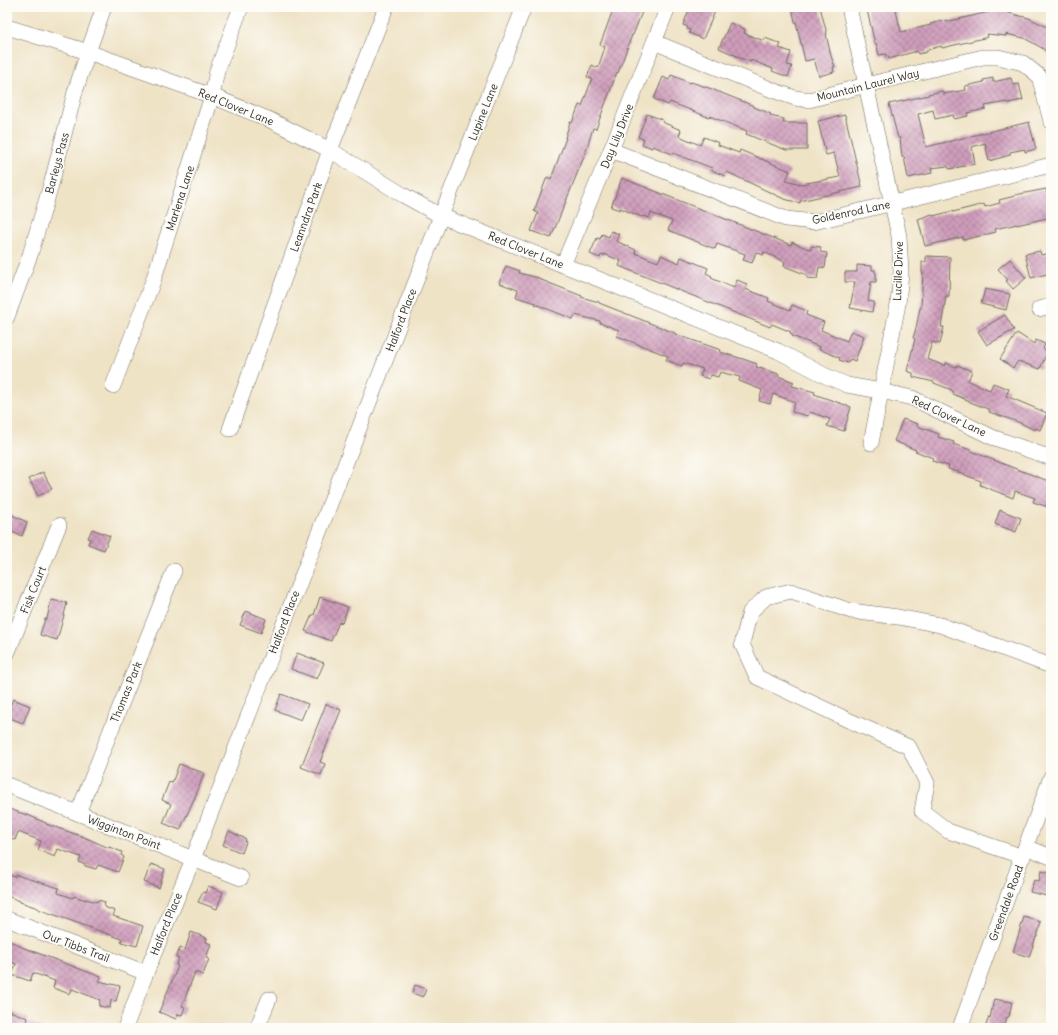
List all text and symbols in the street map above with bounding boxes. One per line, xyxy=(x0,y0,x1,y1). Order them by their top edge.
street label: Mountain Laurel Way xyxy=(815,66,921,104)
street label: Lupine Lane xyxy=(465,81,501,143)
street label: Red Clover Lane xyxy=(196,85,276,129)
street label: Day Lily Drive xyxy=(598,101,636,170)
street label: Barleys Pass xyxy=(42,131,72,195)
street label: Marlena Lane xyxy=(163,164,197,232)
street label: Leanndra Park xyxy=(287,180,325,254)
street label: Goldenrod Lane xyxy=(811,197,891,227)
street label: Red Clover Lane xyxy=(486,228,566,272)
street label: Lucille Drive xyxy=(890,241,906,301)
street label: Halford Place xyxy=(383,286,419,353)
street label: Red Clover Lane xyxy=(910,393,989,439)
street label: Fisk Court xyxy=(17,564,49,616)
street label: Halford Place xyxy=(266,588,302,655)
street label: Thomas Park xyxy=(107,659,145,725)
street label: Wigginton Point xyxy=(85,812,163,852)
street label: Greendale Road xyxy=(986,863,1026,943)
street label: Halford Place xyxy=(147,891,185,957)
street label: Our Tibbs Trail xyxy=(41,927,111,965)

